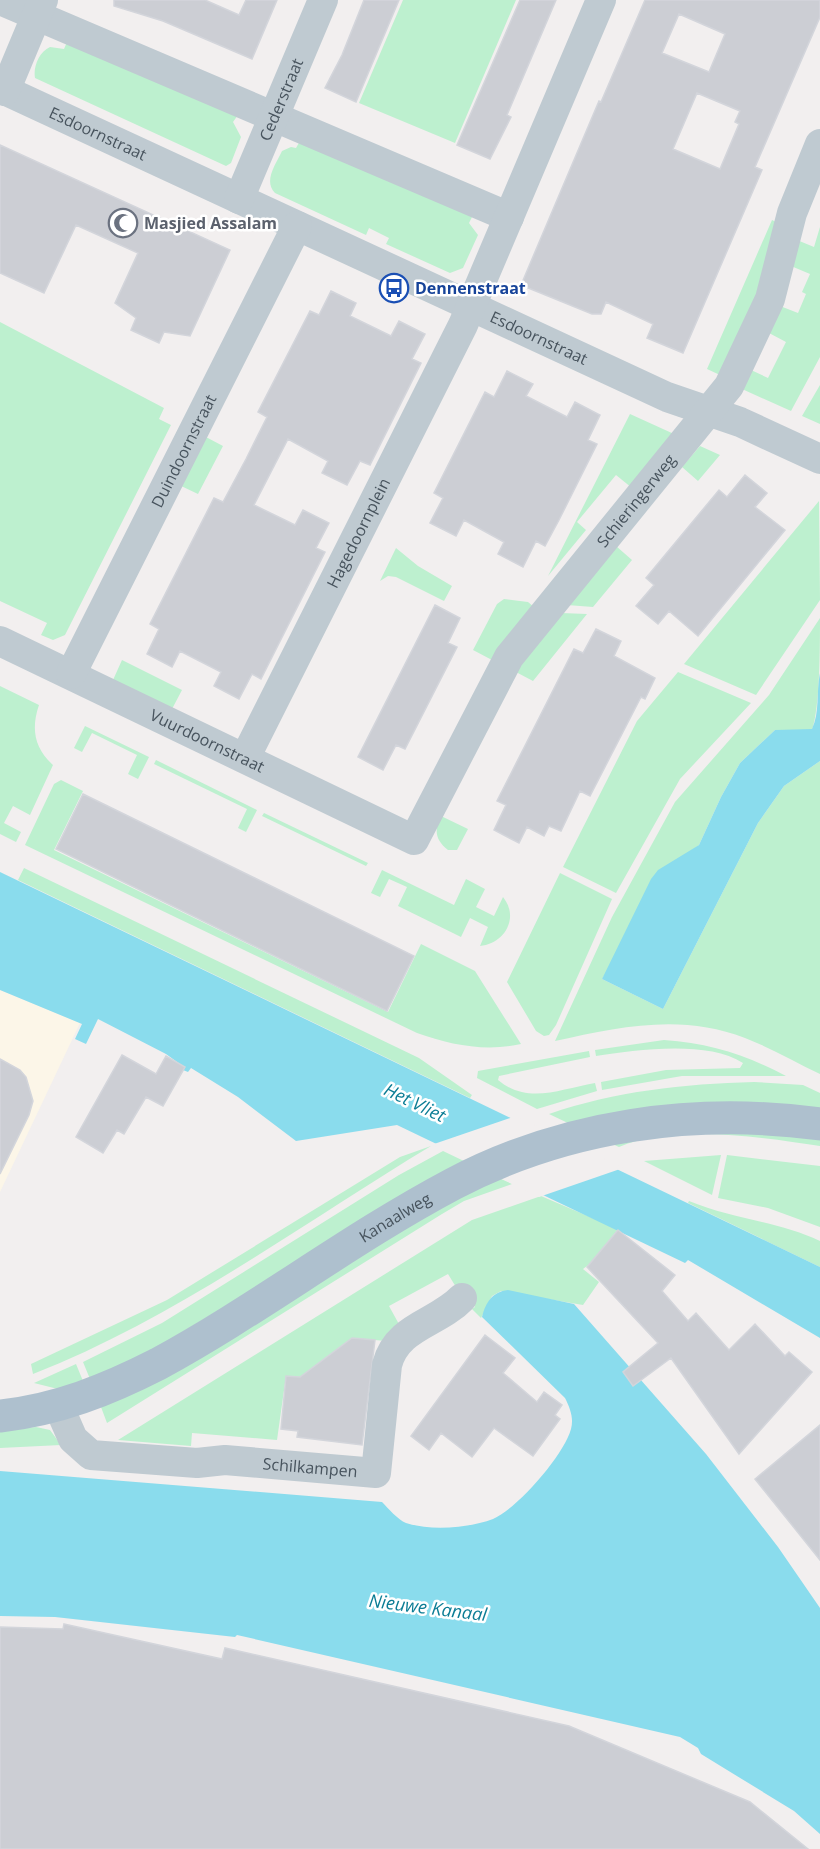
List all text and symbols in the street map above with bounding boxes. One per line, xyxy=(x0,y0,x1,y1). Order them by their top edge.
street label: Cederstraat xyxy=(254,55,308,144)
street label: Esdoornstraat xyxy=(46,101,151,166)
mosque icon: Masjied Assalam xyxy=(107,207,139,239)
place label: Masjied Assalam xyxy=(144,212,277,234)
bus stop icon: Dennenstraat xyxy=(378,272,410,304)
place label: Dennenstraat xyxy=(415,277,526,299)
street label: Esdoornstraat xyxy=(487,306,592,370)
street label: Duindoornstraat xyxy=(146,390,221,511)
street label: Schieringerweg xyxy=(592,449,681,552)
street label: Hagedoornplein xyxy=(321,474,395,592)
street label: Vuurdoornstraat xyxy=(146,704,268,778)
water label: Het Vliet xyxy=(380,1077,451,1128)
street label: Kanaalweg xyxy=(355,1187,435,1247)
street label: Schilkampen xyxy=(262,1452,359,1482)
water label: Nieuwe Kanaal xyxy=(368,1588,489,1626)

